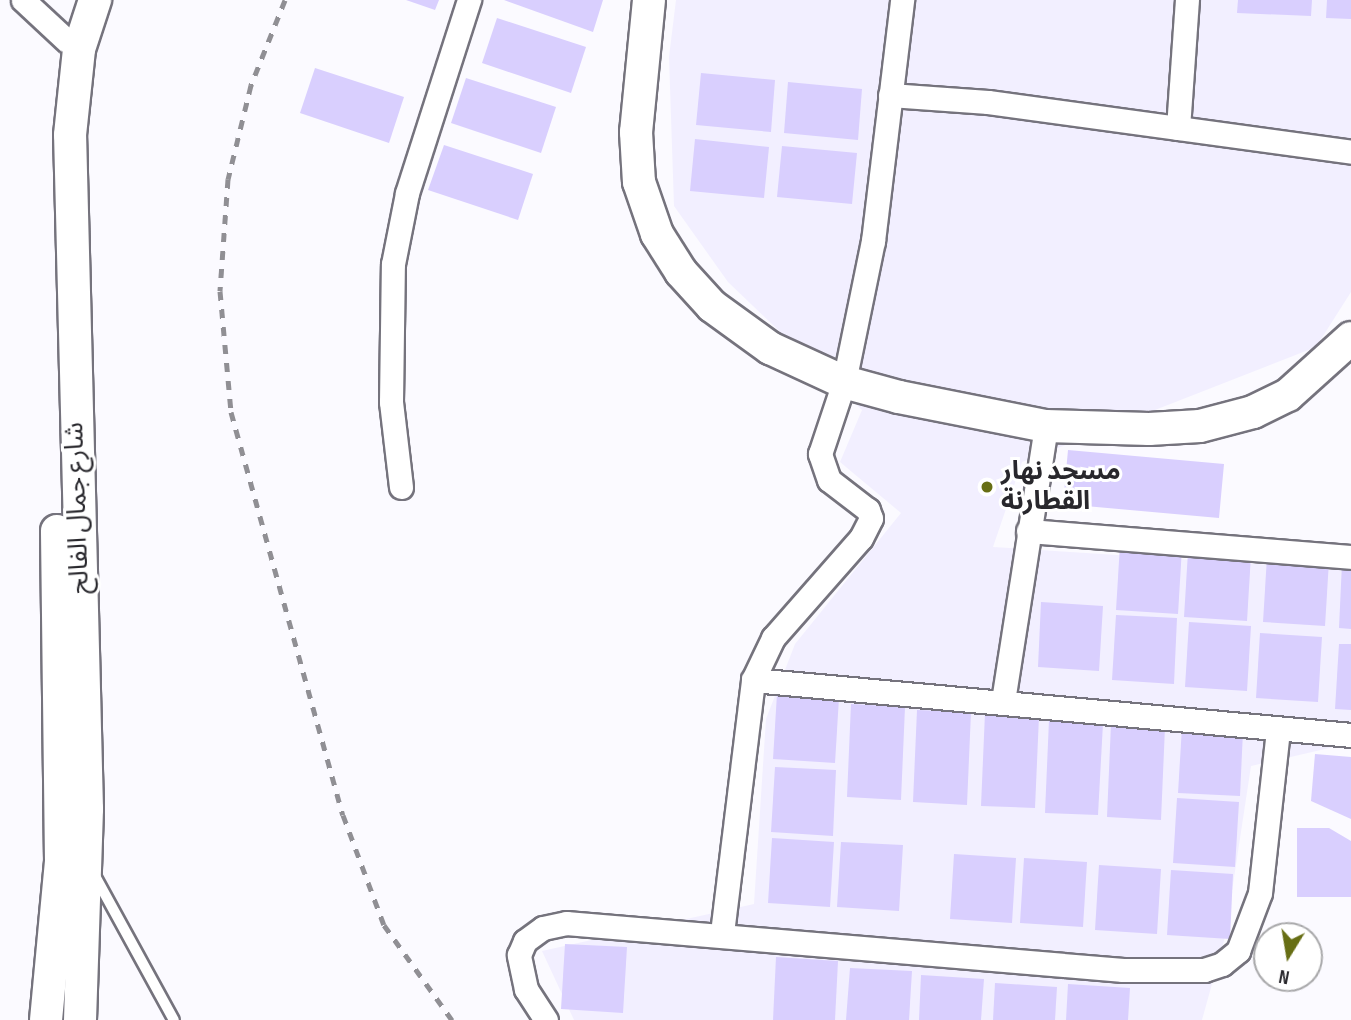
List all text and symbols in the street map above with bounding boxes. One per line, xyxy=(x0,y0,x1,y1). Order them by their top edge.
street label: شارع جمال الفالح xyxy=(59,422,97,594)
place label: مسجد نهار القطارنة xyxy=(1001,456,1121,518)
marker: مسجد نهار القطارنة xyxy=(979,479,995,495)
north arrow xyxy=(1253,922,1323,992)
text: N xyxy=(1277,964,1291,988)

